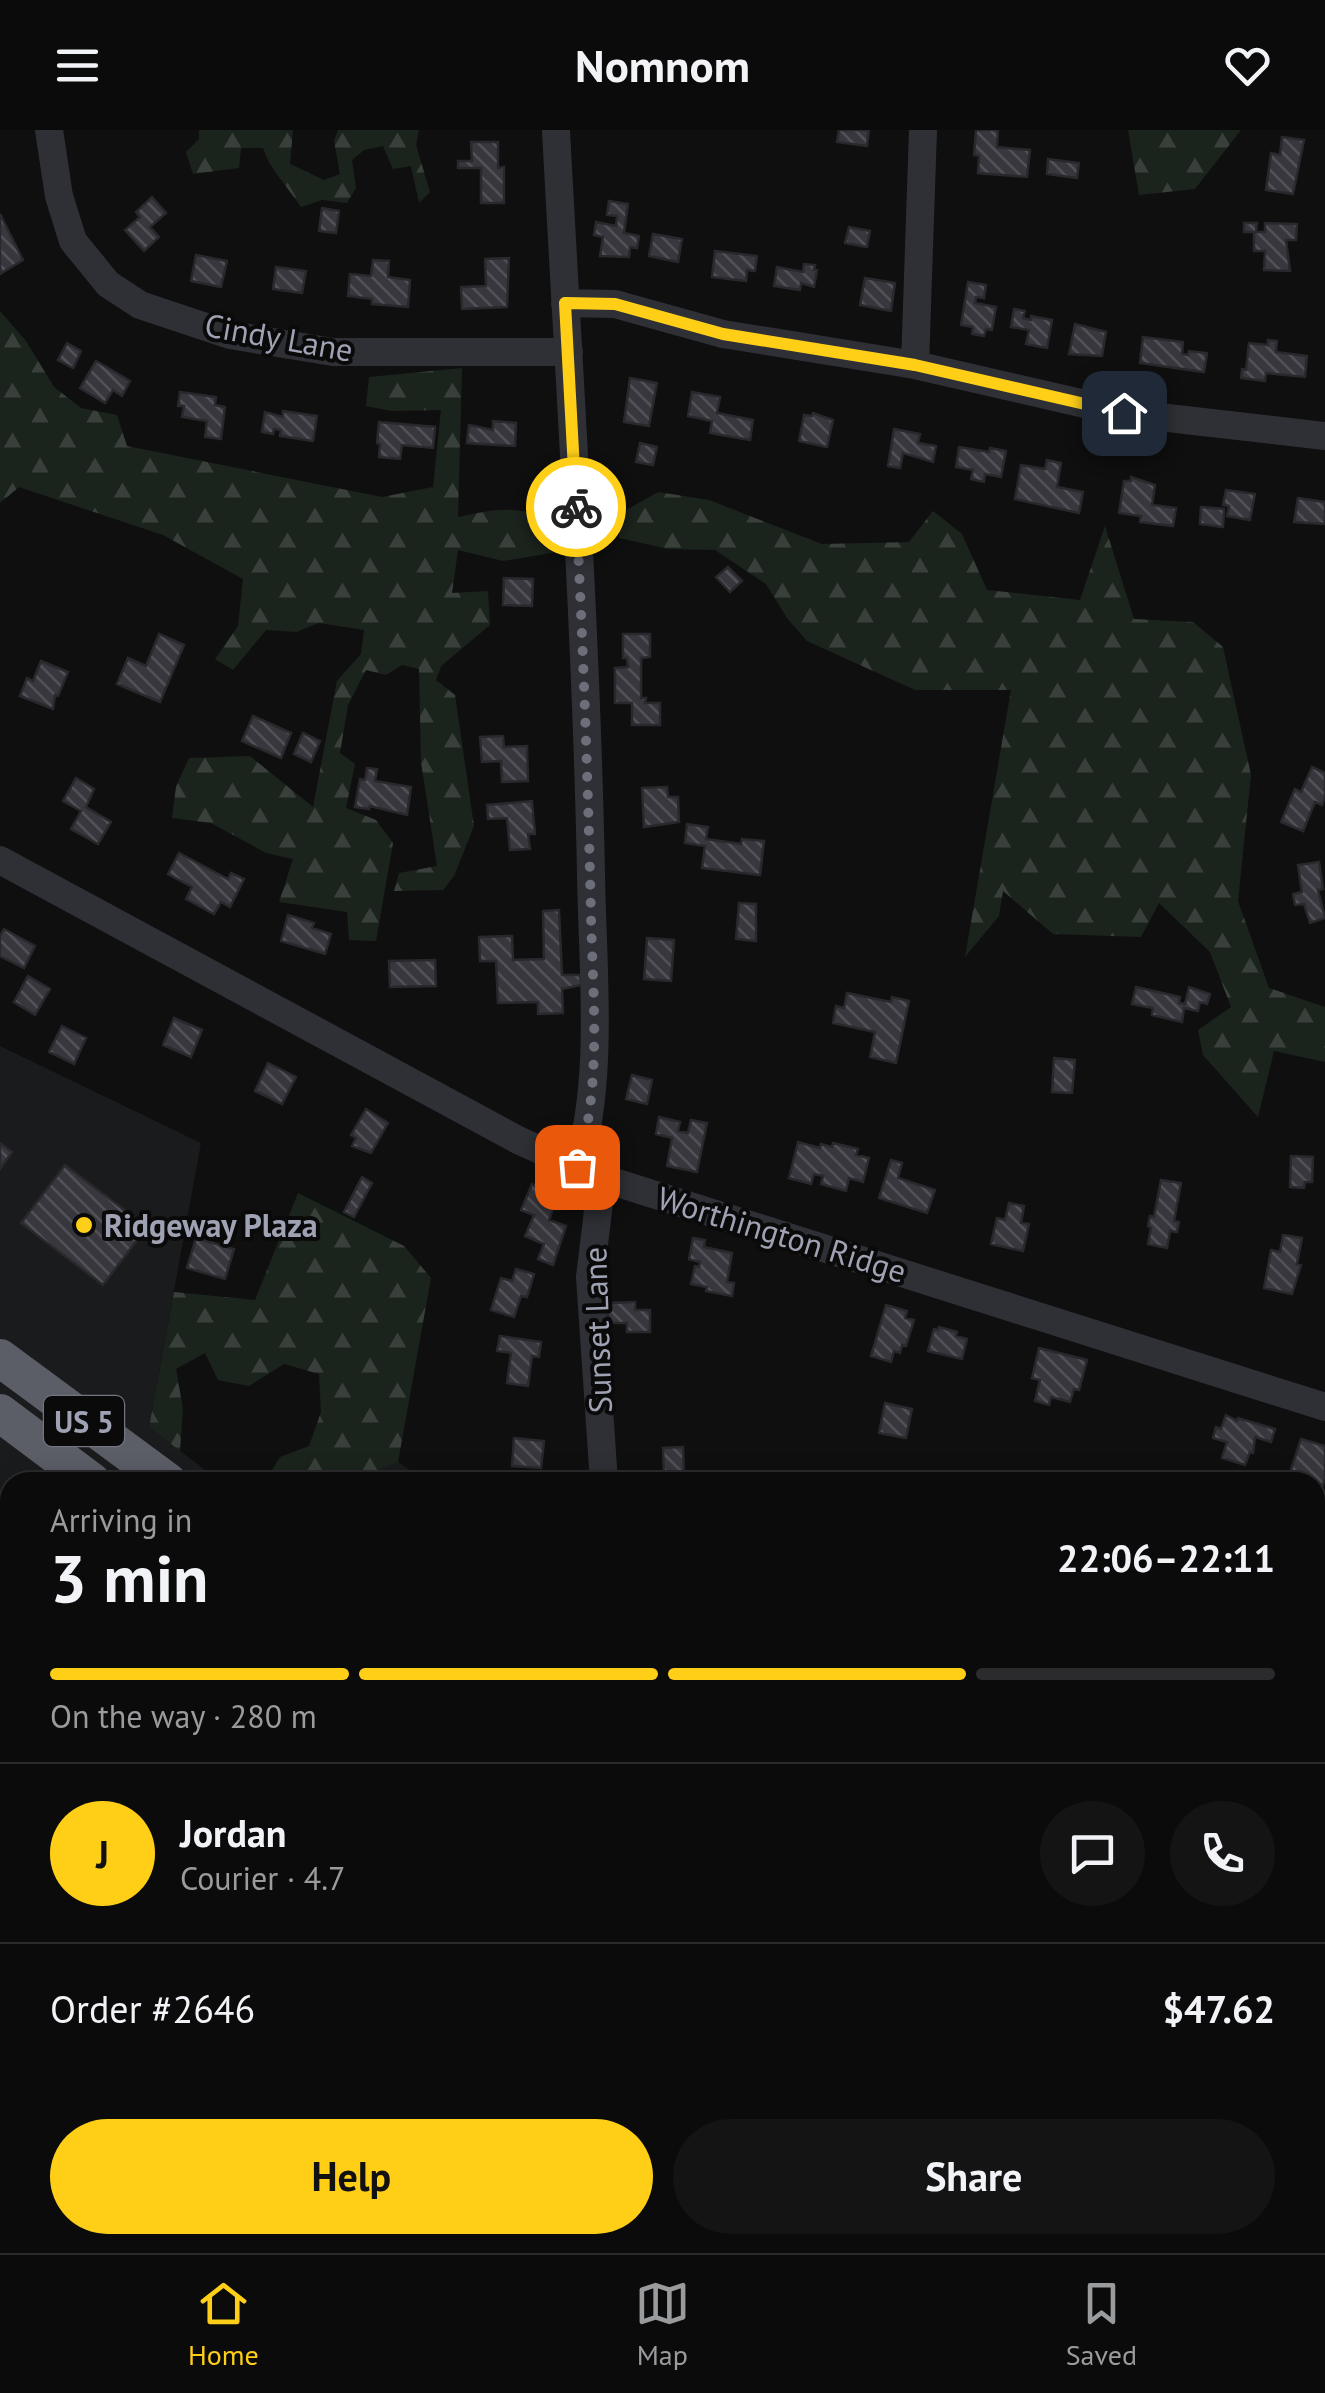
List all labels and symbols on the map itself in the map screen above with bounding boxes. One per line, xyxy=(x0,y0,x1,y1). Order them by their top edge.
street label: Cindy Lane xyxy=(202,303,356,371)
pin xyxy=(1082,371,1167,456)
courier xyxy=(526,457,626,557)
pin xyxy=(535,1125,620,1210)
street label: Worthington Ridge xyxy=(653,1176,911,1292)
place label: Ridgeway Plaza xyxy=(104,1204,318,1246)
marker: Ridgeway Plaza xyxy=(73,1214,95,1236)
street label: Sunset Lane xyxy=(573,1246,621,1414)
road number: US 5 xyxy=(44,1396,124,1446)

